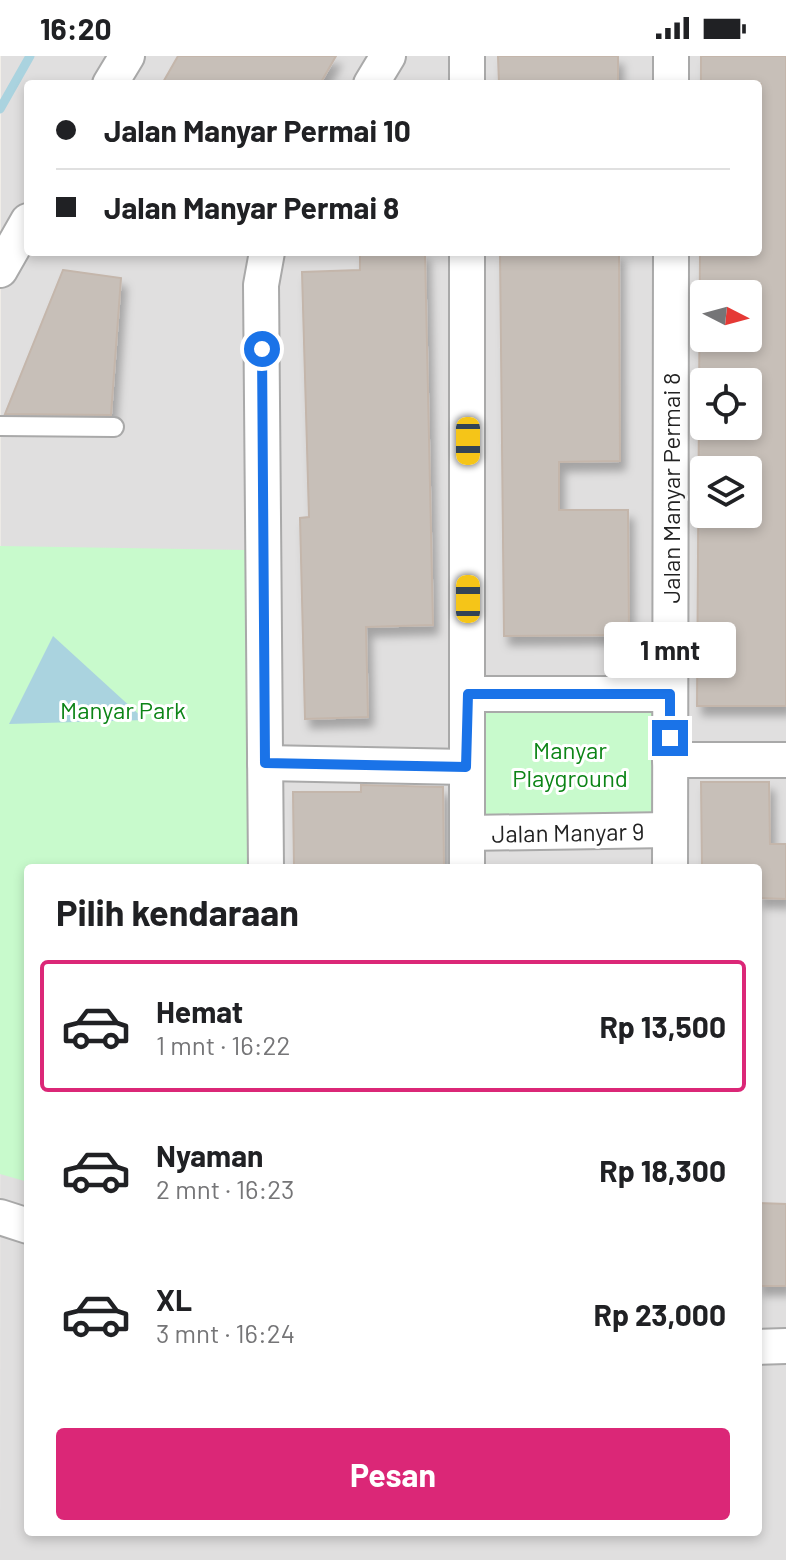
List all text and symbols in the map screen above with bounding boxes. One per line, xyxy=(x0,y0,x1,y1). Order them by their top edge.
text: 16:20 xyxy=(40,10,112,46)
text: Jalan Manyar Permai 10 xyxy=(104,112,411,148)
text: Jalan Manyar Permai 8 xyxy=(104,189,399,225)
north arrow xyxy=(690,280,762,352)
map controls xyxy=(690,280,762,528)
route start xyxy=(244,331,280,367)
button: locate xyxy=(690,368,762,440)
street label: Jalan Manyar Permai 8 xyxy=(656,372,685,604)
car xyxy=(456,417,480,465)
button: layers xyxy=(690,456,762,528)
car xyxy=(456,575,480,623)
callout: 1 mnt xyxy=(604,622,736,678)
text: 1 mnt xyxy=(640,634,700,665)
park label: Manyar Park xyxy=(60,695,186,724)
route end xyxy=(652,720,688,756)
park label: Manyar Playground xyxy=(512,735,628,792)
street label: Jalan Manyar 9 xyxy=(491,816,645,848)
text: Pilih kendaraan xyxy=(56,890,299,933)
icon: car xyxy=(60,990,132,1062)
text: Hemat xyxy=(156,993,243,1029)
text: Rp 13,500 xyxy=(599,1008,726,1044)
text: 1 mnt · 16:22 xyxy=(156,1029,290,1060)
icon: car xyxy=(60,1134,132,1206)
text: Nyaman xyxy=(156,1137,263,1173)
text: Rp 18,300 xyxy=(599,1152,726,1188)
text: 2 mnt · 16:23 xyxy=(156,1173,294,1204)
icon: car xyxy=(60,1278,132,1350)
text: XL xyxy=(156,1281,192,1317)
text: Rp 23,000 xyxy=(593,1296,726,1332)
text: 3 mnt · 16:24 xyxy=(156,1317,295,1348)
button: Pesan xyxy=(56,1428,730,1520)

